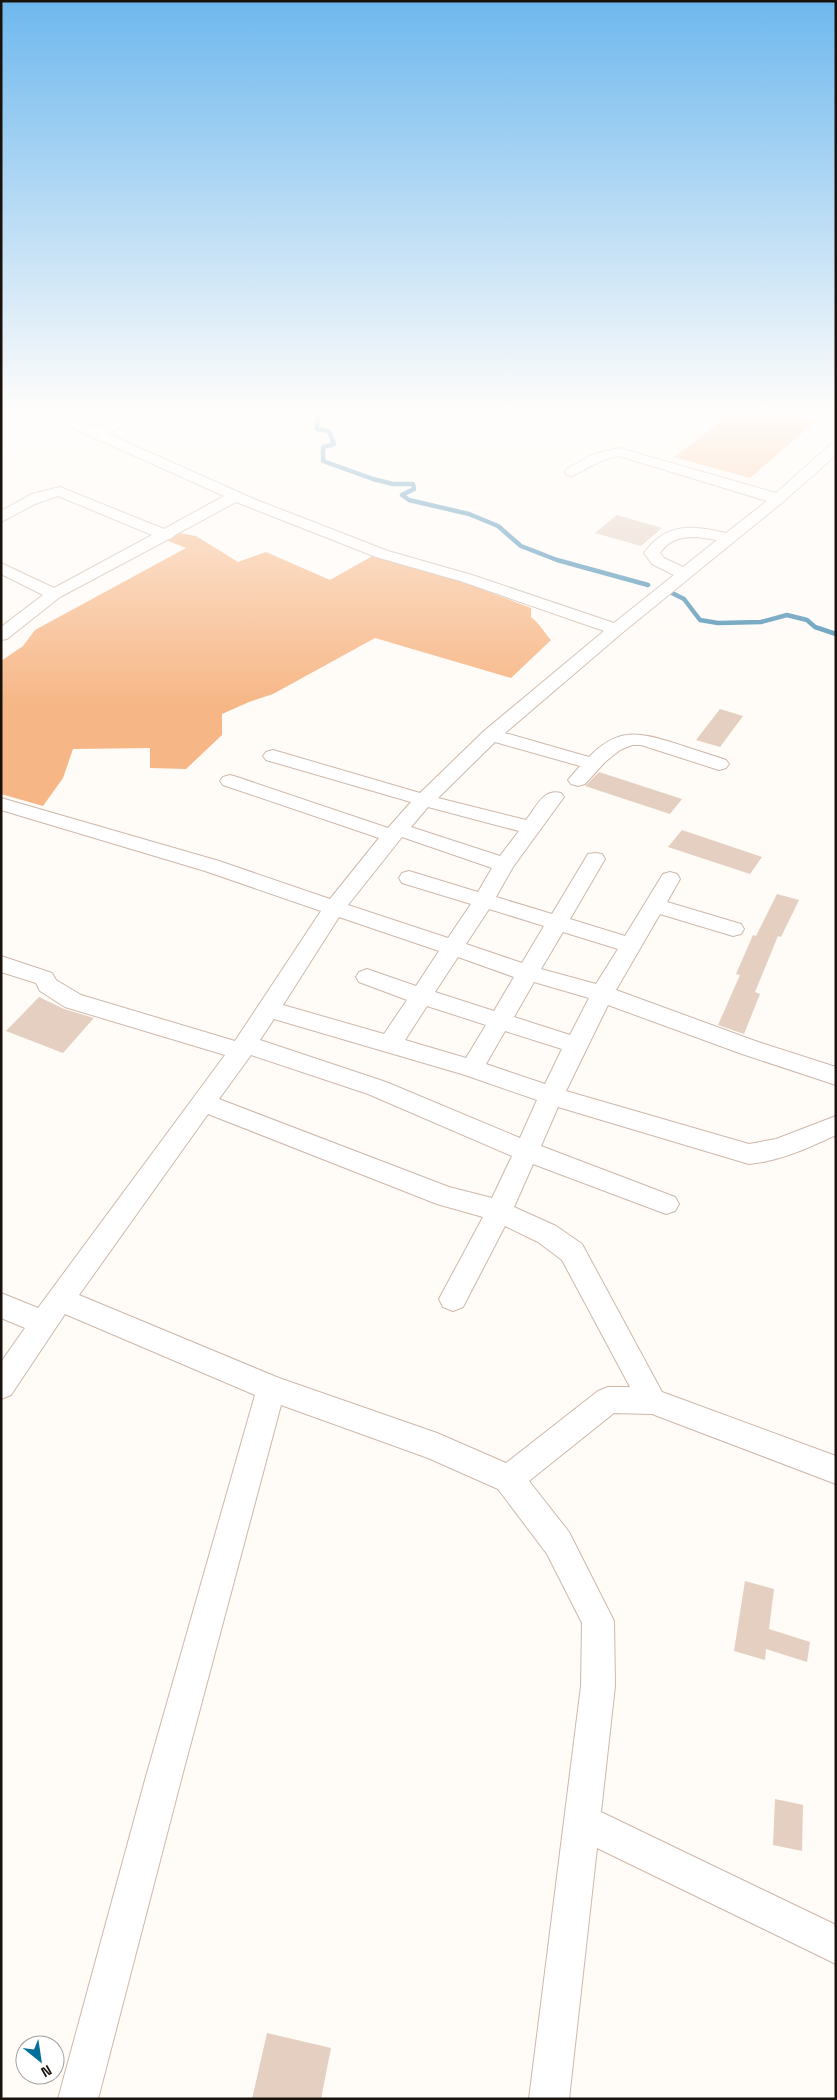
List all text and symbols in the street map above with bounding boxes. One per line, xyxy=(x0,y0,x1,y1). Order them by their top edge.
north arrow xyxy=(15,2035,65,2085)
text: N xyxy=(38,2061,55,2081)

